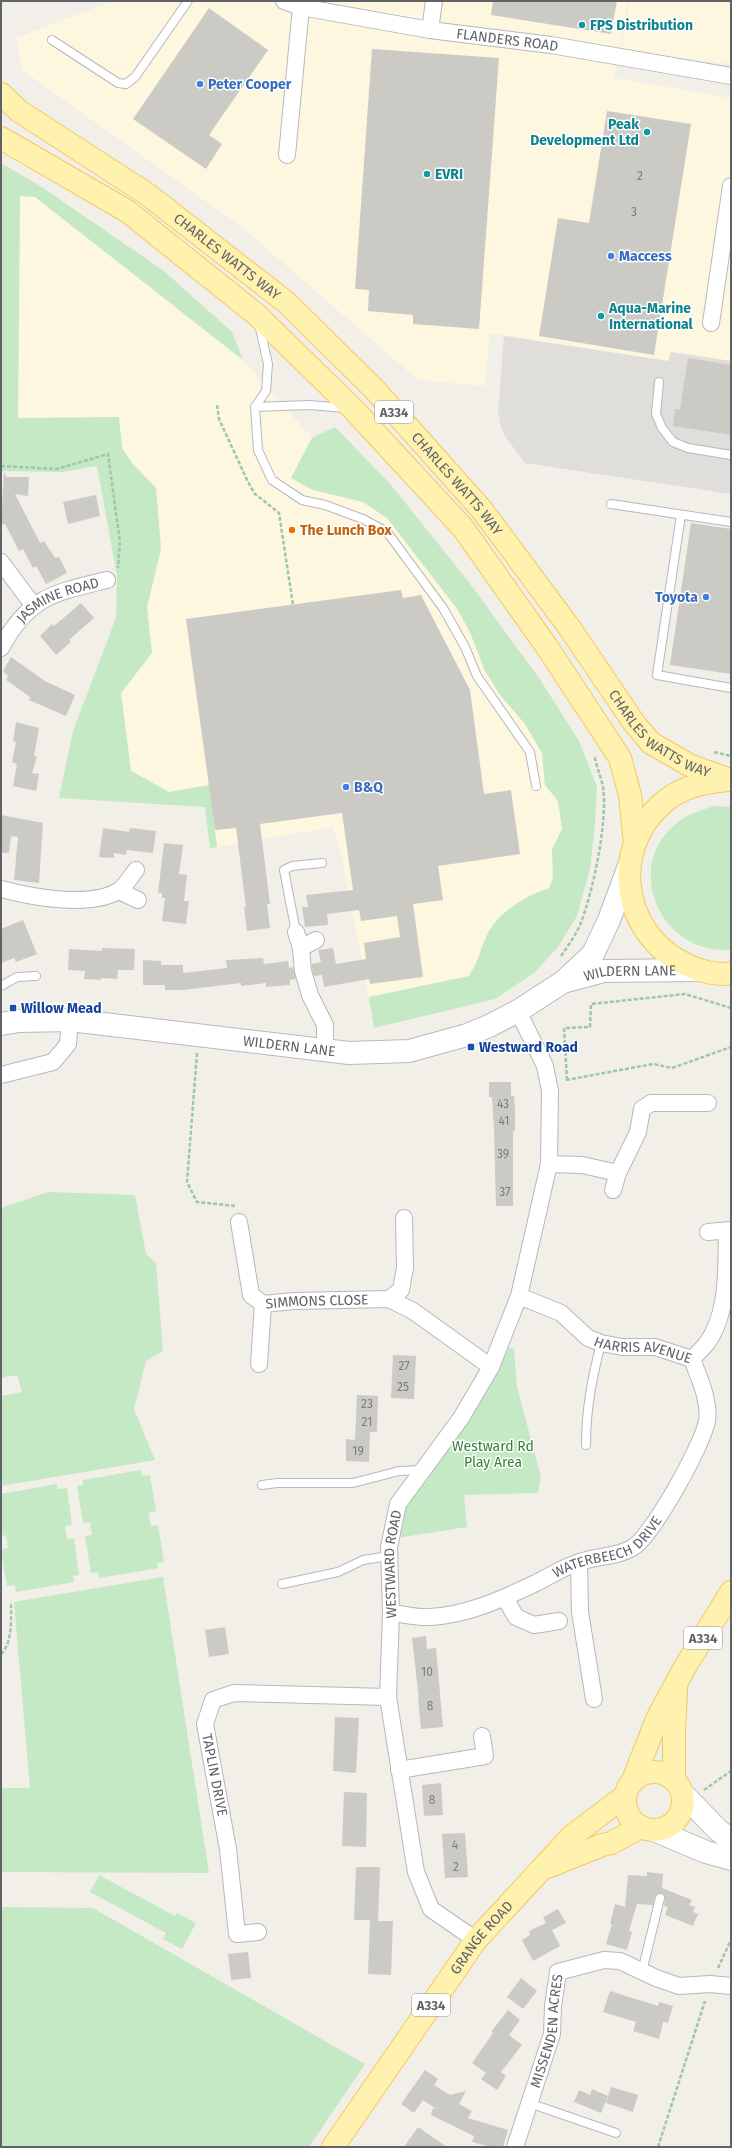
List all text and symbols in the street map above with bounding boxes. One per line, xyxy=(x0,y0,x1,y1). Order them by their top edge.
place label: FPS Distribution xyxy=(590,17,693,34)
marker: FPS Distribution xyxy=(577,20,587,30)
street label: FLANDERS ROAD xyxy=(455,25,560,55)
place label: Peter Cooper xyxy=(208,76,292,93)
marker: Peter Cooper xyxy=(195,79,205,89)
place label: Peak Development Ltd xyxy=(530,116,639,149)
marker: Peak Development Ltd xyxy=(642,127,652,137)
place label: EVRI xyxy=(435,166,463,183)
marker: EVRI xyxy=(422,169,432,179)
house number: 2 xyxy=(637,169,643,183)
house number: 3 xyxy=(631,205,637,219)
street label: CHARLES WATTS WAY xyxy=(170,210,284,304)
place label: Maccess xyxy=(619,248,672,265)
marker: Maccess xyxy=(606,251,616,261)
place label: Aqua-Marine International xyxy=(608,300,694,333)
marker: Aqua-Marine International xyxy=(596,311,606,321)
road number: A334 xyxy=(375,401,413,423)
street label: CHARLES WATTS WAY xyxy=(408,429,506,539)
place label: The Lunch Box xyxy=(300,522,392,539)
marker: The Lunch Box xyxy=(287,525,297,535)
street label: JASMINE ROAD xyxy=(13,574,101,627)
place label: Toyota xyxy=(655,589,698,606)
marker: Toyota xyxy=(701,592,711,602)
street label: CHARLES WATTS WAY xyxy=(605,687,713,781)
place label: B&Q xyxy=(354,779,383,796)
marker: B&Q xyxy=(341,782,351,792)
street label: WILDERN LANE xyxy=(582,962,676,985)
place label: Willow Mead xyxy=(21,1000,102,1017)
marker: Willow Mead xyxy=(8,1003,18,1013)
street label: WILDERN LANE xyxy=(242,1033,336,1060)
place label: Westward Road xyxy=(479,1039,578,1056)
marker: Westward Road xyxy=(466,1042,476,1052)
house number: 43 xyxy=(497,1097,509,1111)
house number: 41 xyxy=(499,1114,509,1128)
house number: 39 xyxy=(497,1147,509,1161)
house number: 37 xyxy=(499,1185,511,1199)
street label: SIMMONS CLOSE xyxy=(265,1291,369,1313)
street label: HARRIS AVENUE xyxy=(591,1333,694,1367)
house number: 27 xyxy=(398,1359,410,1373)
house number: 25 xyxy=(397,1380,409,1394)
house number: 23 xyxy=(361,1397,373,1411)
house number: 21 xyxy=(362,1415,372,1429)
park label: Westward Rd Play Area xyxy=(452,1438,534,1471)
house number: 19 xyxy=(352,1444,364,1458)
street label: WESTWARD ROAD xyxy=(381,1508,406,1619)
street label: WATERBEECH DRIVE xyxy=(550,1513,666,1581)
road number: A334 xyxy=(684,1627,722,1649)
house number: 10 xyxy=(421,1665,433,1679)
house number: 8 xyxy=(427,1699,434,1713)
street label: TAPLIN DRIVE xyxy=(198,1732,231,1818)
house number: 8 xyxy=(429,1793,436,1807)
house number: 4 xyxy=(452,1838,459,1852)
house number: 2 xyxy=(453,1860,459,1874)
street label: GRANGE ROAD xyxy=(447,1898,517,1978)
street label: MISSENDEN ACRES xyxy=(527,1973,567,2090)
road number: A334 xyxy=(412,1994,450,2016)

